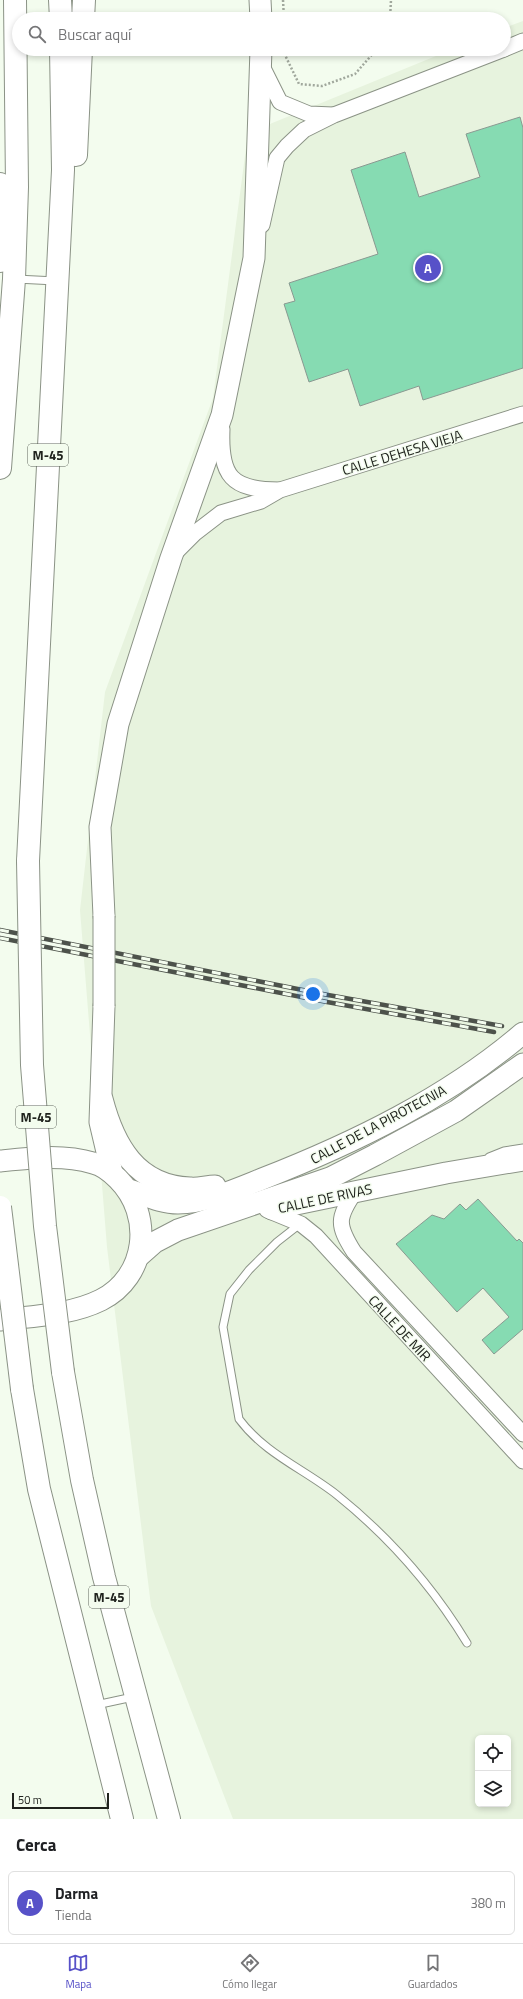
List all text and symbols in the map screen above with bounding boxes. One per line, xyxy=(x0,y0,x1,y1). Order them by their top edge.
search box xyxy=(12,12,511,56)
icon: search xyxy=(26,23,48,45)
text: Buscar aquí xyxy=(58,23,131,46)
pin: A xyxy=(415,253,441,283)
street label: CALLE DEHESA VIEJA xyxy=(339,424,465,480)
road number: M-45 xyxy=(28,444,68,466)
your location xyxy=(303,984,323,1004)
street label: CALLE DE LA PIROTECNIA xyxy=(306,1079,450,1169)
road number: M-45 xyxy=(16,1106,56,1128)
street label: CALLE DE RIVAS xyxy=(276,1178,374,1218)
street label: CALLE DE MIR xyxy=(364,1290,436,1366)
road number: M-45 xyxy=(89,1586,129,1608)
map controls xyxy=(475,1735,511,1807)
button: locate xyxy=(475,1735,511,1771)
button: layers xyxy=(475,1771,511,1807)
scale bar xyxy=(12,1791,109,1810)
text: 50 m xyxy=(18,1792,42,1808)
text: Cerca xyxy=(16,1832,56,1858)
text: Darma xyxy=(55,1882,98,1905)
text: A xyxy=(26,1893,34,1913)
text: 380 m xyxy=(470,1893,506,1913)
text: Tienda xyxy=(55,1905,92,1925)
tab: Mapa xyxy=(65,1952,91,1992)
tab: Cómo llegar xyxy=(222,1952,277,1992)
tab: Guardados xyxy=(408,1952,458,1992)

